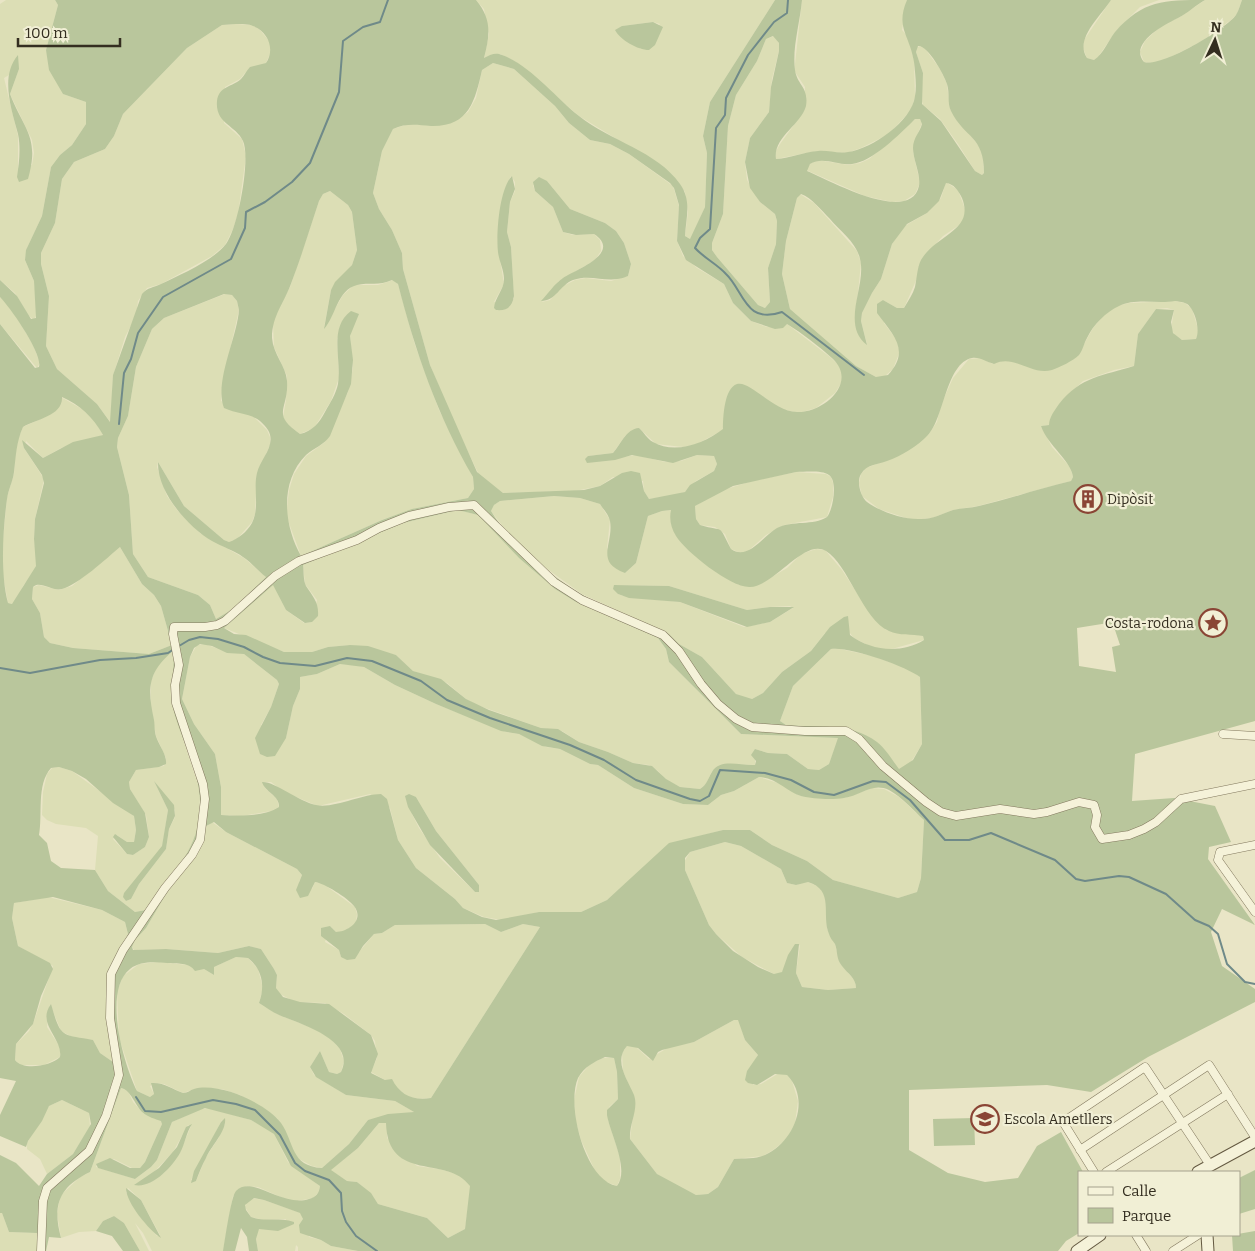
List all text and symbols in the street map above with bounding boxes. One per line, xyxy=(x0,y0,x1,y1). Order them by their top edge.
scale bar xyxy=(18,15,120,47)
north arrow xyxy=(1190,15,1240,65)
text: N xyxy=(1210,19,1222,36)
text: 100 m xyxy=(25,24,68,42)
building icon: Dipòsit xyxy=(1073,484,1103,514)
place label: Dipòsit xyxy=(1107,491,1153,508)
place icon: Costa-rodona xyxy=(1198,608,1228,638)
place label: Costa-rodona xyxy=(1105,615,1194,632)
school or university icon: Escola Ametllers xyxy=(970,1104,1000,1134)
place label: Escola Ametllers xyxy=(1004,1111,1112,1128)
legend xyxy=(1078,1171,1240,1236)
text: Calle xyxy=(1122,1182,1156,1200)
text: Parque xyxy=(1122,1207,1171,1225)

